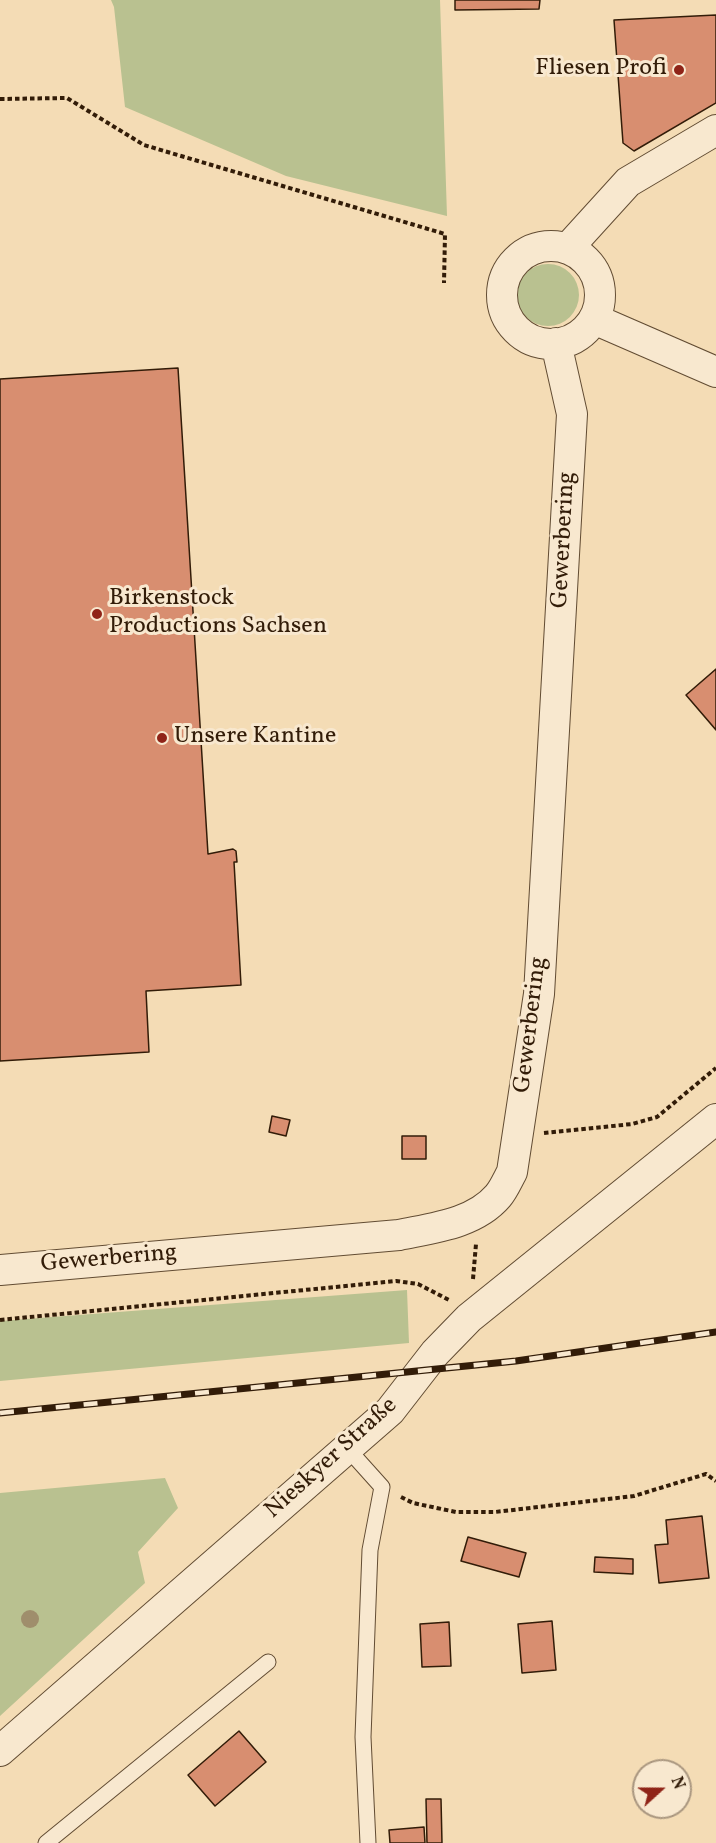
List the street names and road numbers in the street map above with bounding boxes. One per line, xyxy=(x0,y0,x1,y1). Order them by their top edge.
street label: Gewerbering xyxy=(547,471,583,609)
street label: Gewerbering xyxy=(509,955,555,1095)
street label: Gewerbering xyxy=(40,1240,178,1280)
street label: Nieskyer Straße xyxy=(260,1392,404,1526)

